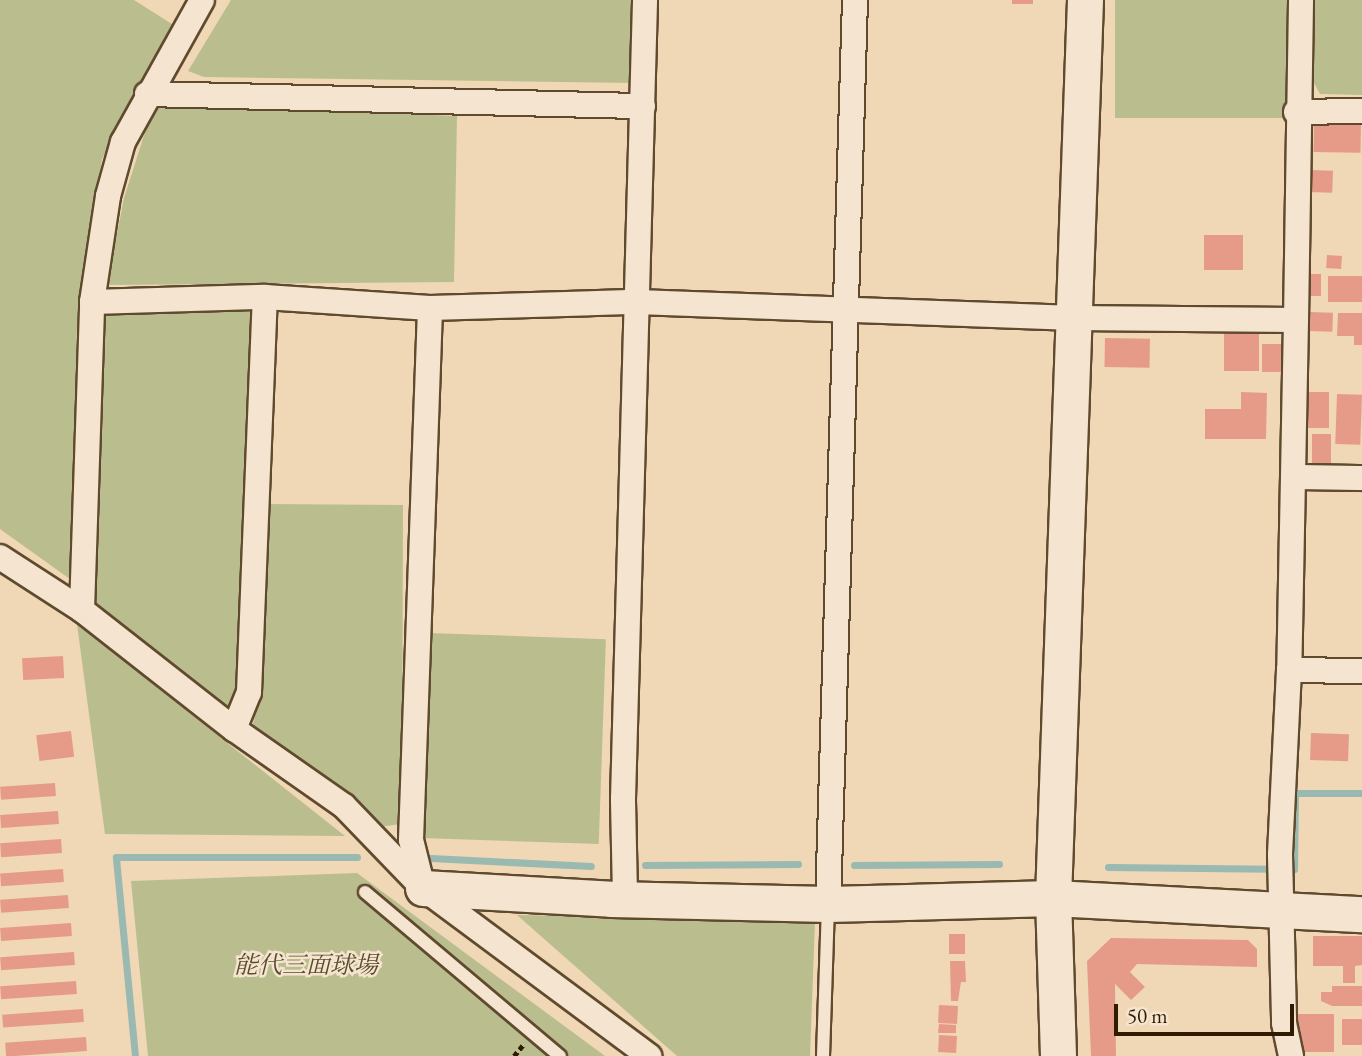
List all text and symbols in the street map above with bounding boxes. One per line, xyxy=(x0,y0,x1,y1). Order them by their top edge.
park label: 能代三面球場 xyxy=(234,951,378,979)
scale bar xyxy=(1117,990,1297,1034)
text: 50 m xyxy=(1127,1002,1168,1029)

